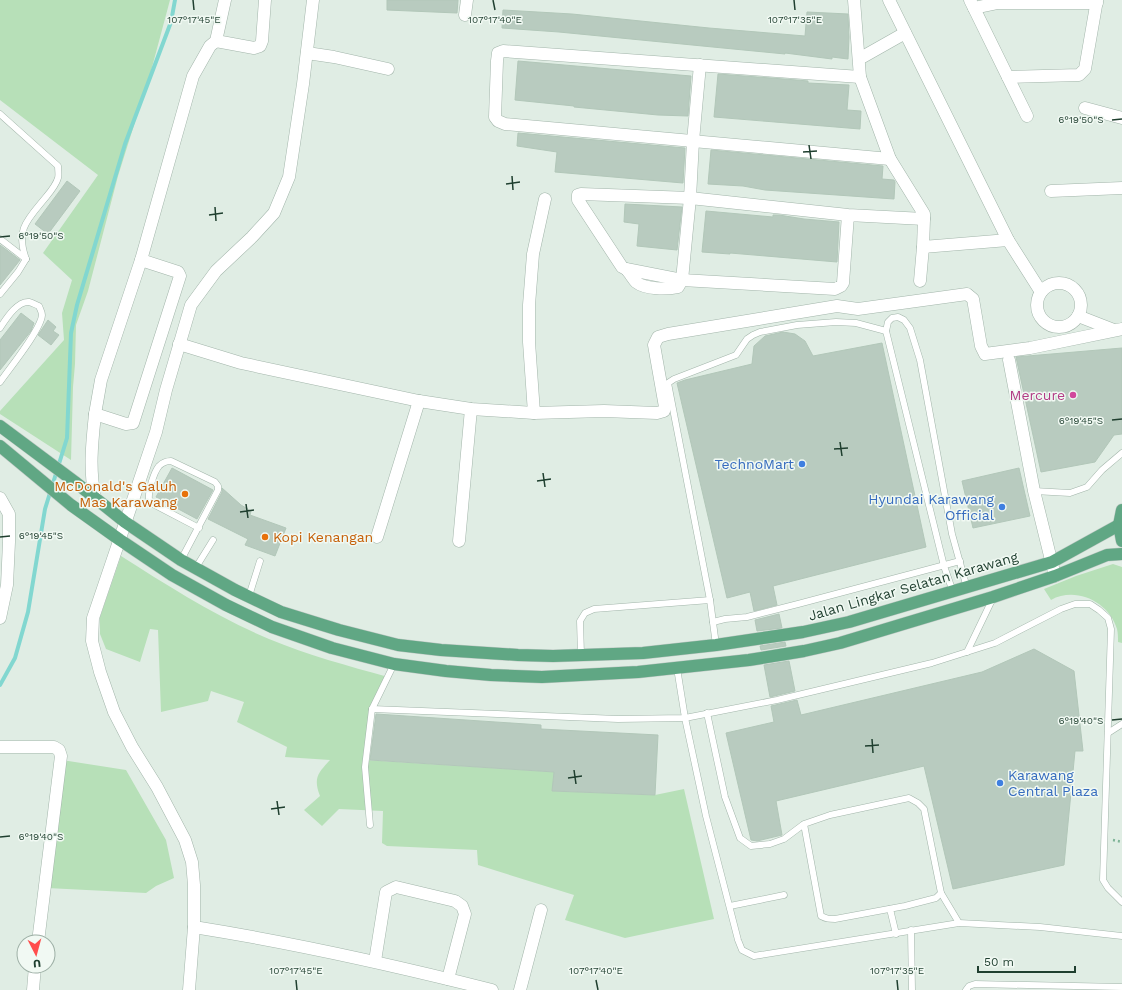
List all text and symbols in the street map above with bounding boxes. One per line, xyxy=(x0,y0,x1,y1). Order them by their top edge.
text: 107°17'45"E xyxy=(167,14,221,25)
text: 107°17'40"E xyxy=(468,14,522,25)
text: 107°17'35"E xyxy=(768,14,822,25)
text: 6°19'50"S xyxy=(1058,114,1104,125)
text: 6°19'50"S xyxy=(18,230,64,241)
place label: Mercure xyxy=(1010,387,1065,403)
marker: Mercure xyxy=(1068,390,1078,400)
text: 6°19'45"S xyxy=(1059,415,1103,426)
place label: TechnoMart xyxy=(715,456,794,472)
marker: TechnoMart xyxy=(797,459,807,469)
place label: McDonald's Galuh Mas Karawang xyxy=(54,478,178,510)
marker: McDonald's Galuh Mas Karawang xyxy=(180,489,190,499)
place label: Hyundai Karawang Official xyxy=(868,491,995,523)
marker: Hyundai Karawang Official xyxy=(997,502,1007,512)
place label: Kopi Kenangan xyxy=(273,529,373,545)
text: 6°19'45"S xyxy=(19,530,63,541)
marker: Kopi Kenangan xyxy=(260,532,270,542)
street label: Jalan Lingkar Selatan Karawang xyxy=(806,548,1020,624)
text: 6°19'40"S xyxy=(1059,715,1103,726)
place label: Karawang Central Plaza xyxy=(1008,767,1098,799)
marker: Karawang Central Plaza xyxy=(995,778,1005,788)
text: 6°19'40"S xyxy=(19,831,63,842)
north arrow xyxy=(16,934,56,974)
scale bar xyxy=(978,948,1075,974)
text: 50 m xyxy=(984,955,1014,969)
text: U xyxy=(32,957,42,970)
text: 107°17'45"E xyxy=(269,965,323,976)
text: 107°17'40"E xyxy=(569,965,623,976)
text: 107°17'35"E xyxy=(870,965,924,976)

